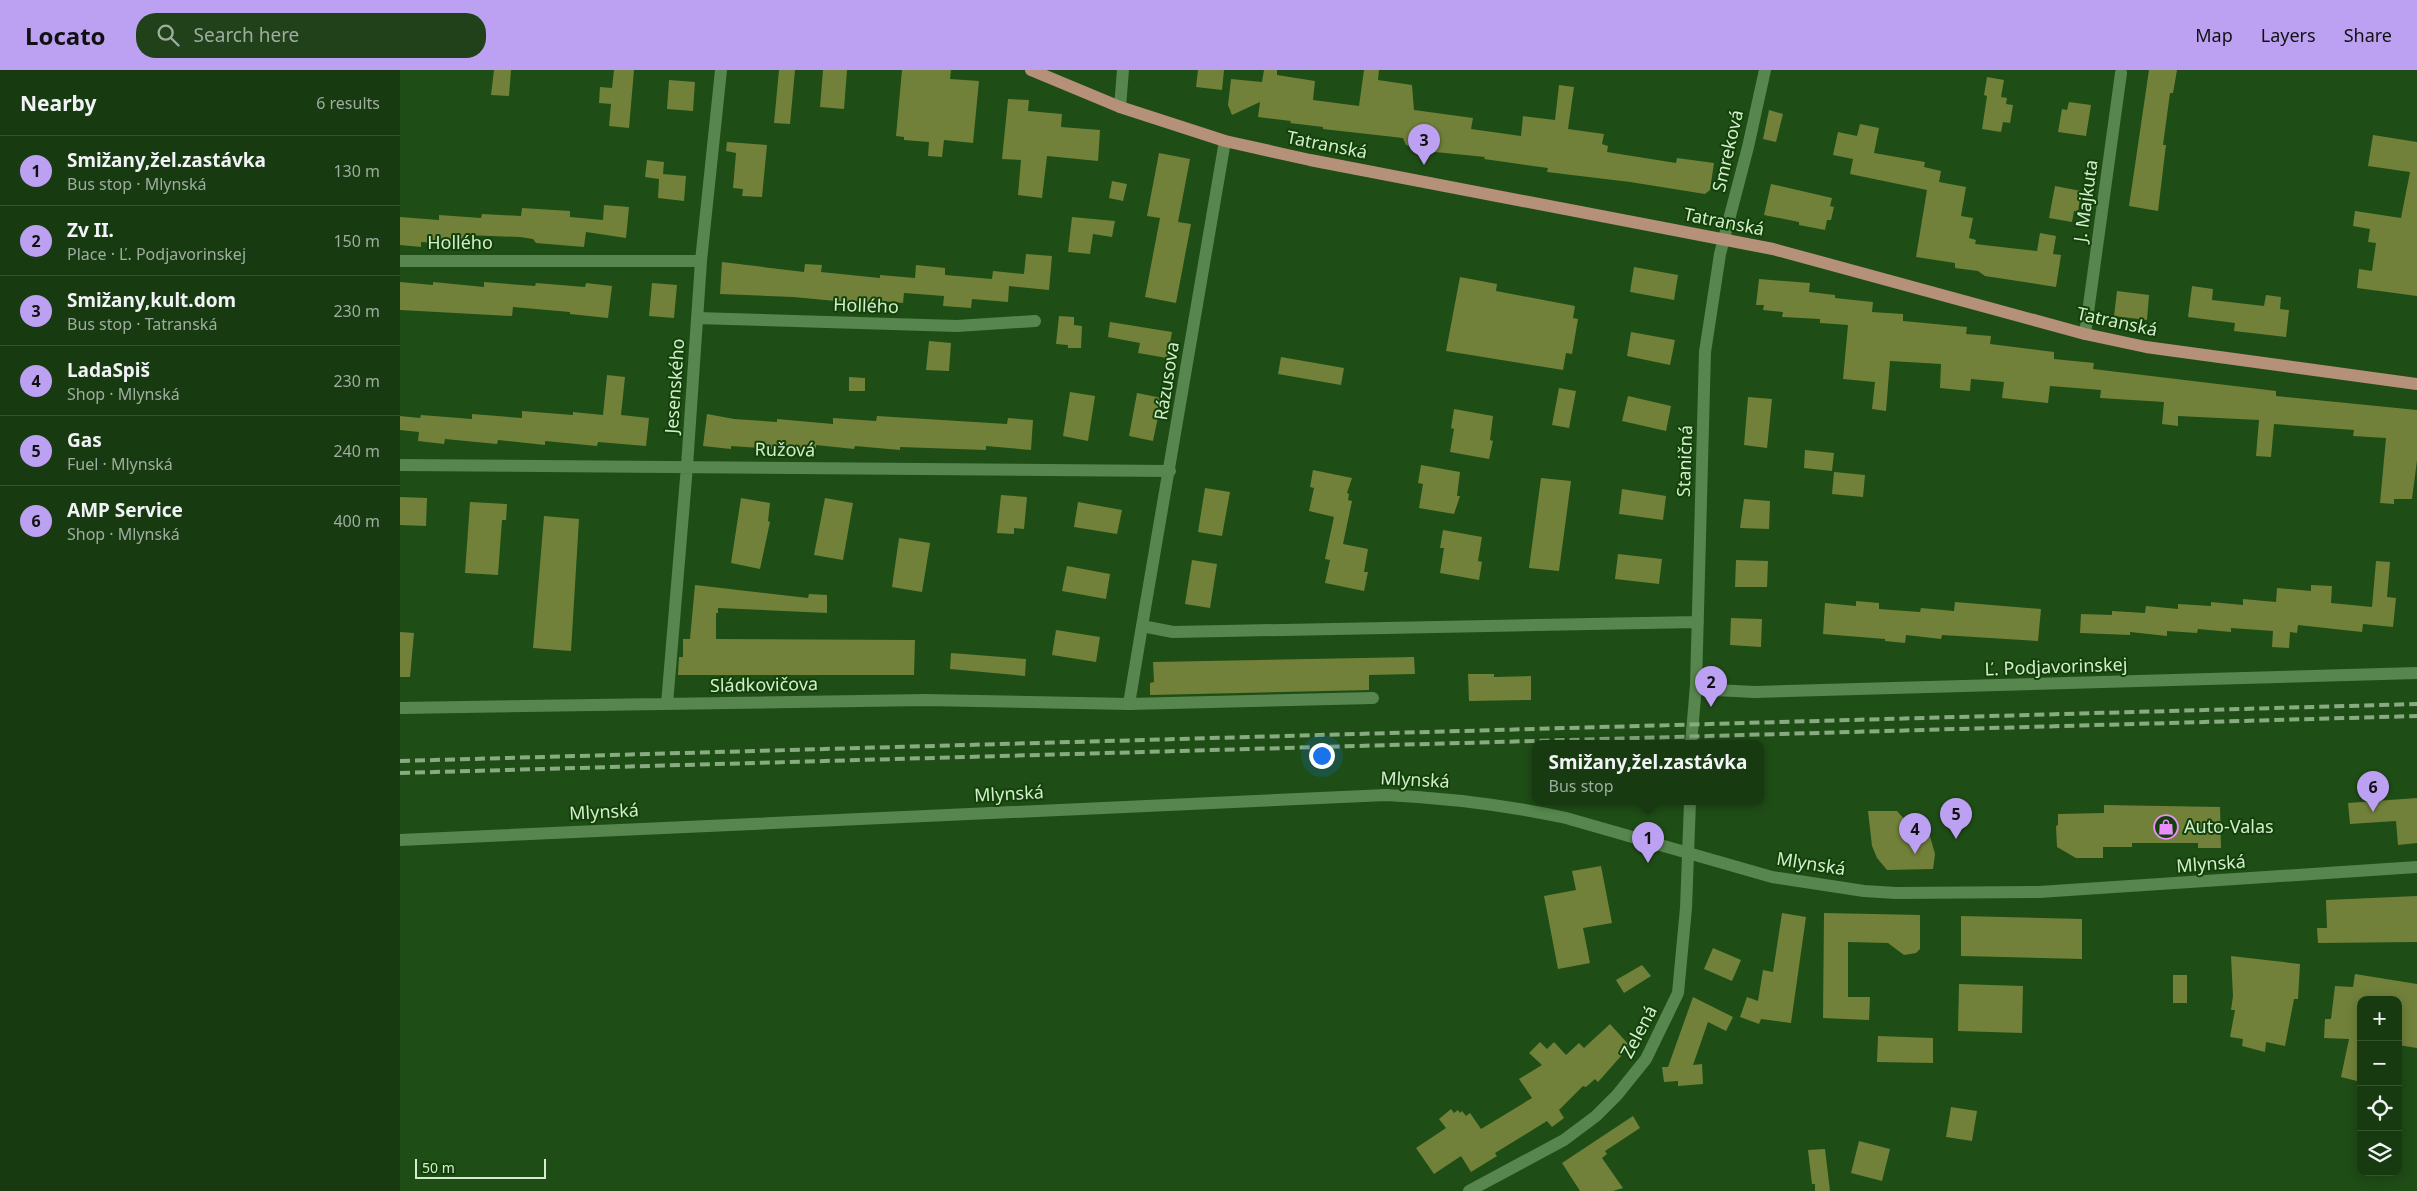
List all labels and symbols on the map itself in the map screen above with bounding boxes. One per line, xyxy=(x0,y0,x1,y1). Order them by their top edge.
street label: Smreková xyxy=(1706,107,1748,194)
street label: Tatranská xyxy=(1285,124,1370,164)
pin: 3 xyxy=(1408,124,1440,165)
street label: J. Majkuta xyxy=(2067,158,2103,246)
street label: Tatranská xyxy=(1682,201,1767,241)
street label: Hollého xyxy=(427,230,493,254)
street label: Hollého xyxy=(833,292,899,318)
street label: Tatranská xyxy=(2075,301,2160,341)
street label: Jesenského xyxy=(659,338,689,436)
street label: Rázusova xyxy=(1148,340,1184,422)
street label: Staničná xyxy=(1671,425,1697,497)
street label: Ružová xyxy=(755,436,816,462)
street label: Ľ. Podjavorinskej xyxy=(1984,652,2128,680)
pin: 2 xyxy=(1695,666,1727,707)
street label: Sládkovičova xyxy=(710,671,818,697)
your location xyxy=(1309,743,1335,769)
street label: Mlynská xyxy=(1380,765,1450,793)
pin: 6 xyxy=(2357,771,2389,812)
street label: Mlynská xyxy=(974,779,1044,807)
street label: Mlynská xyxy=(569,797,639,825)
pin: 5 xyxy=(1940,798,1972,839)
pin: 4 xyxy=(1899,813,1931,854)
shop icon: Auto-Valas xyxy=(2153,814,2179,840)
place label: Auto-Valas xyxy=(2184,814,2274,838)
pin: 1 xyxy=(1632,822,1664,863)
street label: Mlynská xyxy=(1775,846,1847,880)
street label: Mlynská xyxy=(2175,849,2246,877)
street label: Zelená xyxy=(1614,1001,1662,1062)
scale bar xyxy=(415,1156,546,1179)

